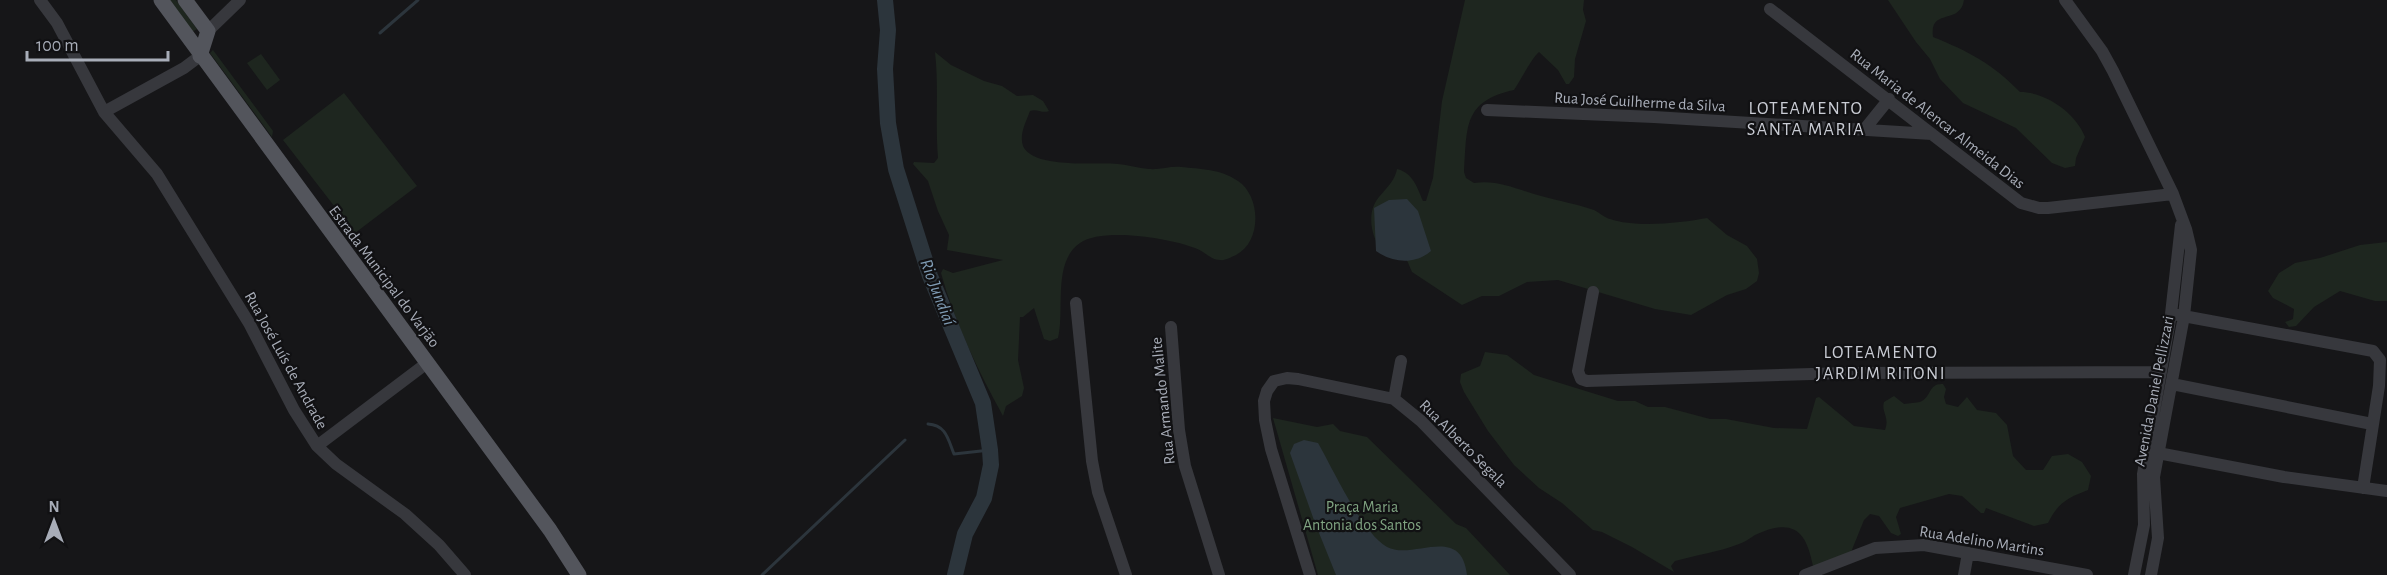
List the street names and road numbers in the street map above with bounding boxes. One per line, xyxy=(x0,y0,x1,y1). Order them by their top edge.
street label: Rua Maria de Alencar Almeida Dias xyxy=(1847,46,2028,192)
street label: Rua José Guilherme da Silva xyxy=(1554,90,1726,114)
street label: Estrada Municipal do Varjão xyxy=(325,203,443,351)
street label: Rua José Luís de Andrade xyxy=(242,289,331,432)
street label: Avenida Daniel Pellizzari xyxy=(2132,314,2176,468)
street label: Rua Armando Malite xyxy=(1148,336,1178,465)
street label: Rua Alberto Segala xyxy=(1416,397,1510,491)
street label: Rua Adelino Martins xyxy=(1918,523,2045,559)

